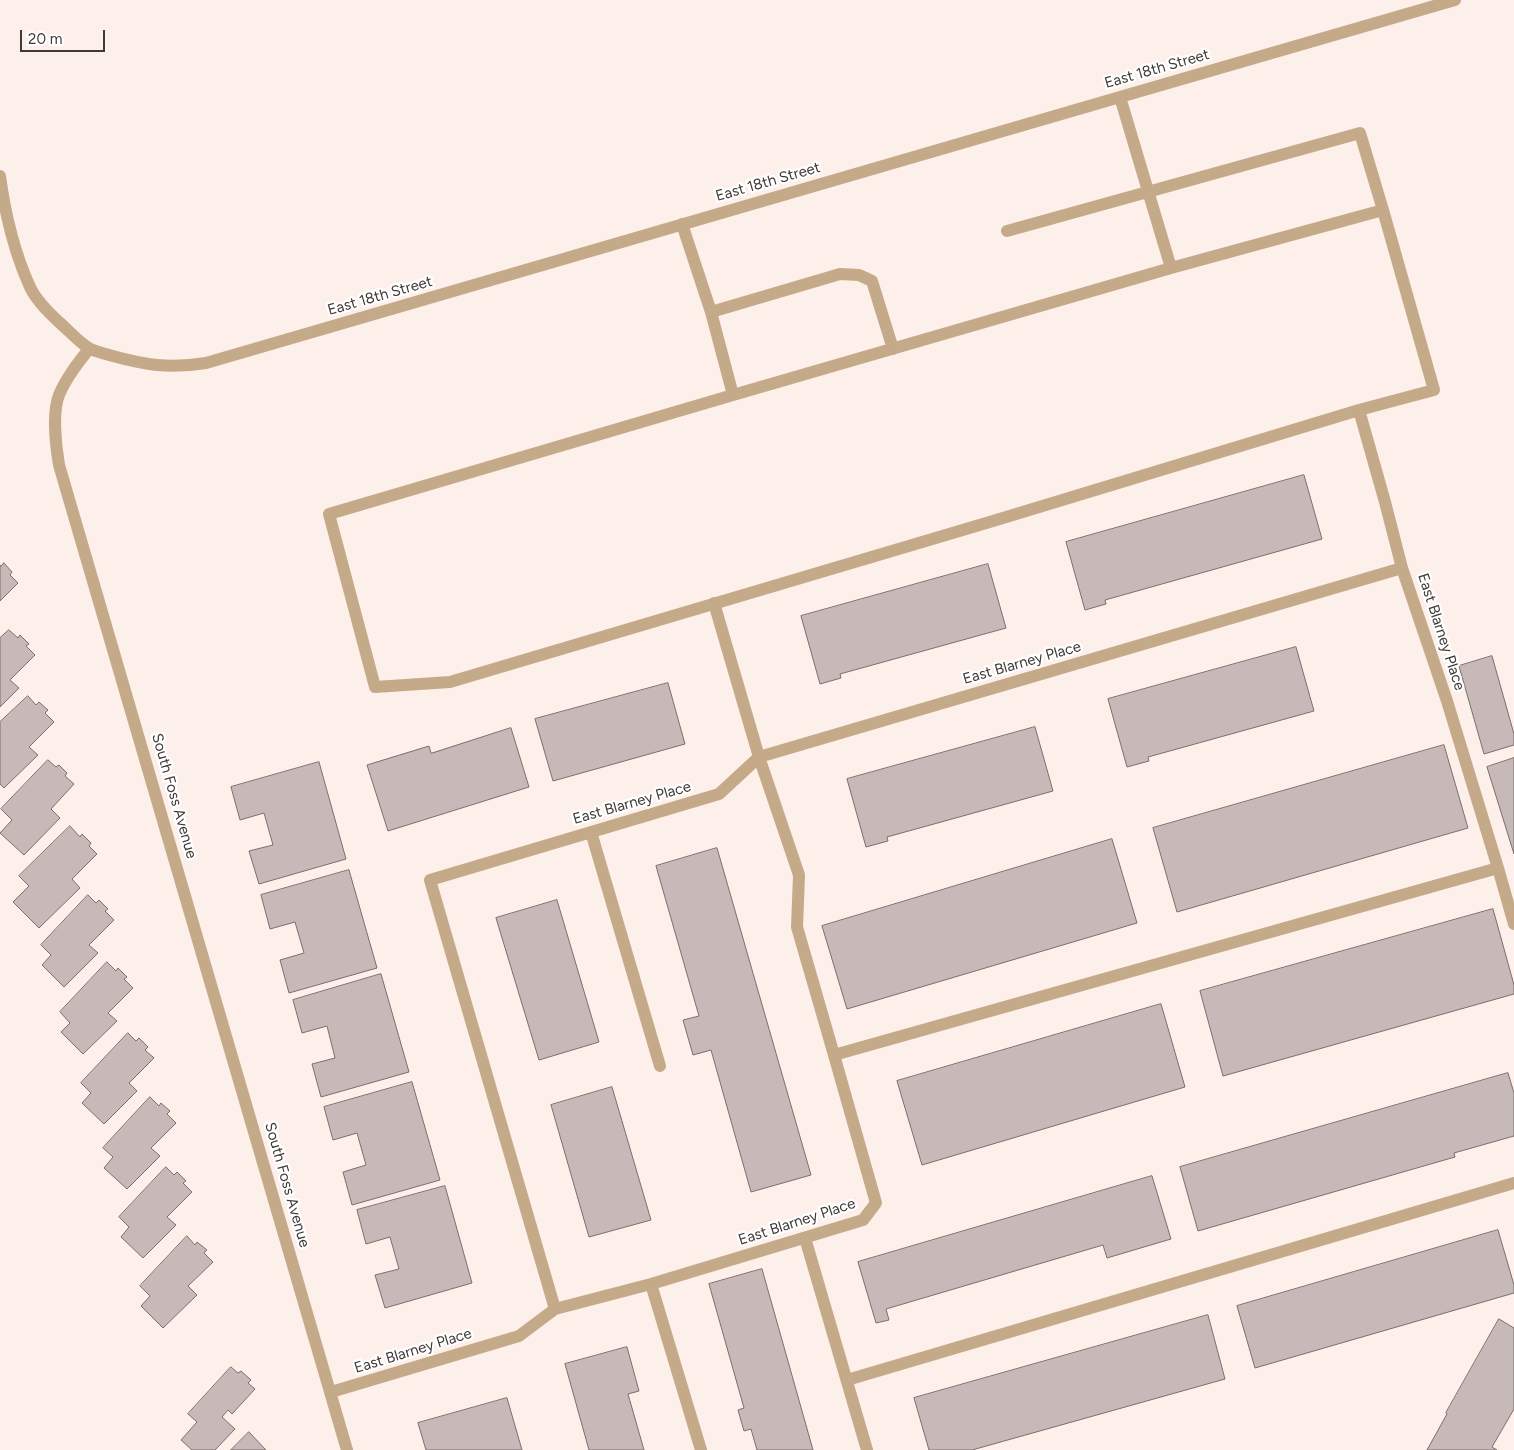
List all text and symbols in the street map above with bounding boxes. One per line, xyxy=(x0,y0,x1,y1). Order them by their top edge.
scale bar xyxy=(22,20,108,52)
text: 20 m xyxy=(28,30,62,48)
street label: East 18th Street xyxy=(1103,45,1211,93)
street label: East 18th Street xyxy=(714,158,822,206)
street label: East 18th Street xyxy=(326,272,434,320)
street label: East Blarney Place xyxy=(1414,571,1468,693)
street label: East Blarney Place xyxy=(961,638,1083,688)
street label: South Foss Avenue xyxy=(148,731,200,861)
street label: East Blarney Place xyxy=(571,778,693,828)
street label: South Foss Avenue xyxy=(261,1120,313,1250)
street label: East Blarney Place xyxy=(736,1195,858,1249)
street label: East Blarney Place xyxy=(352,1325,474,1377)

